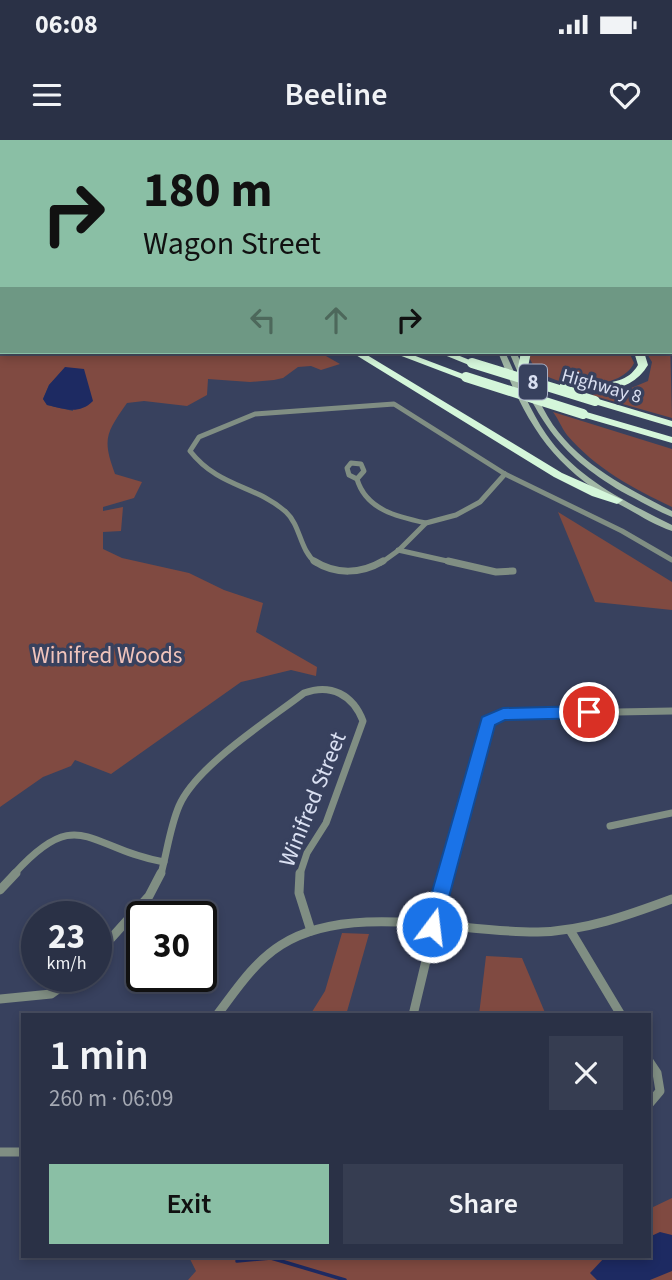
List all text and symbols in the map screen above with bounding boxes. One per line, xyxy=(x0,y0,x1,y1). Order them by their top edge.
text: 06:08 xyxy=(35,6,98,43)
text: Beeline xyxy=(285,72,387,118)
icon: menu xyxy=(28,76,66,114)
icon: heart xyxy=(606,76,644,114)
text: 180 m xyxy=(143,156,272,226)
icon: right xyxy=(28,168,119,259)
text: Wagon Street xyxy=(143,221,321,267)
icon: left xyxy=(244,301,282,339)
icon: ahead xyxy=(317,301,355,339)
icon: right xyxy=(390,301,428,339)
street label: Highway 8 xyxy=(558,362,645,411)
road number: 8 xyxy=(519,364,547,400)
park label: Winifred Woods xyxy=(32,639,182,672)
pin xyxy=(559,682,619,742)
icon: arrive xyxy=(570,693,608,731)
street label: Winifred Street xyxy=(270,727,355,872)
position arrow xyxy=(395,890,469,964)
speed limit sign: 30 xyxy=(126,901,217,992)
text: 23 xyxy=(48,912,85,962)
text: km/h xyxy=(47,951,86,976)
text: 1 min xyxy=(49,1026,149,1086)
button: close xyxy=(549,1036,623,1110)
text: 260 m · 06:09 xyxy=(49,1082,173,1115)
button: Exit xyxy=(49,1164,329,1244)
button: Share xyxy=(343,1164,623,1244)

